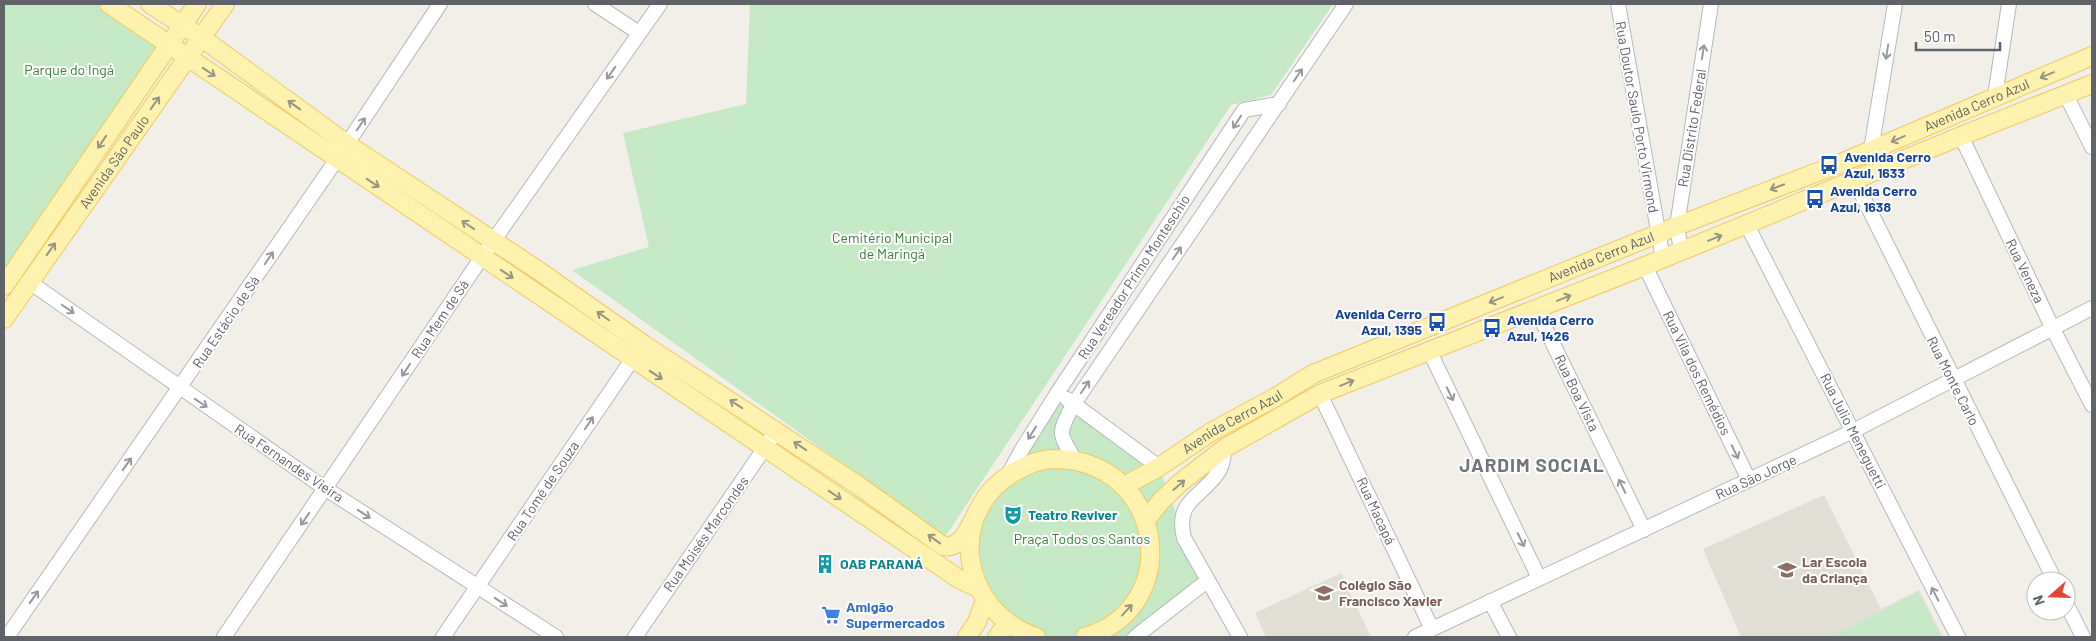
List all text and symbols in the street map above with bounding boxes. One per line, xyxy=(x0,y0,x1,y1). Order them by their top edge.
street label: Rua Doutor Saulo Porto Virmond xyxy=(1612,20,1663,214)
scale bar xyxy=(1916,20,2000,52)
text: 50 m xyxy=(1924,27,1956,45)
one-way arrow xyxy=(1699,44,1709,60)
one-way arrow xyxy=(1882,44,1892,60)
park label: Parque do Ingá xyxy=(24,61,114,78)
one-way arrow xyxy=(606,66,616,80)
one-way arrow xyxy=(202,67,216,77)
one-way arrow xyxy=(1293,68,1303,82)
street label: Rua Distrito Federal xyxy=(1674,68,1709,188)
one-way arrow xyxy=(2040,70,2055,80)
street label: Avenida Cerro Azul xyxy=(1921,75,2032,135)
one-way arrow xyxy=(150,96,160,110)
one-way arrow xyxy=(287,100,301,110)
street label: Avenida São Paulo xyxy=(75,112,152,212)
one-way arrow xyxy=(1231,114,1241,128)
one-way arrow xyxy=(356,117,366,131)
one-way arrow xyxy=(1891,134,1906,144)
one-way arrow xyxy=(97,135,107,149)
place label: Avenida Cerro Azul, 1633 xyxy=(1844,148,1931,181)
bus stop icon: Avenida Cerro Azul, 1633 xyxy=(1818,154,1840,176)
one-way arrow xyxy=(365,178,379,188)
place label: Avenida Cerro Azul, 1638 xyxy=(1830,182,1917,215)
one-way arrow xyxy=(1770,183,1785,193)
bus stop icon: Avenida Cerro Azul, 1638 xyxy=(1804,188,1826,210)
street label: Rua Vereador Primo Monteschio xyxy=(1074,191,1193,362)
one-way arrow xyxy=(462,220,476,230)
street label: Avenida Cerro Azul xyxy=(1546,227,1656,285)
park label: Cemitério Municipal de Maringá xyxy=(832,229,952,262)
one-way arrow xyxy=(1707,233,1722,242)
street label: Rua Veneza xyxy=(2003,236,2048,306)
one-way arrow xyxy=(46,243,56,257)
one-way arrow xyxy=(1172,246,1182,260)
one-way arrow xyxy=(264,251,274,265)
one-way arrow xyxy=(500,269,514,279)
street label: Rua Estácio de Sá xyxy=(188,272,263,371)
street label: Rua Mem de Sá xyxy=(407,276,472,361)
one-way arrow xyxy=(1556,293,1571,303)
one-way arrow xyxy=(1489,295,1504,305)
one-way arrow xyxy=(61,304,74,315)
place label: Avenida Cerro Azul, 1395 xyxy=(1335,305,1422,338)
street label: Rua Vila dos Remédios xyxy=(1660,308,1735,438)
one-way arrow xyxy=(596,311,610,321)
bus stop icon: Avenida Cerro Azul, 1395 xyxy=(1426,311,1448,333)
place label: Avenida Cerro Azul, 1426 xyxy=(1507,311,1594,344)
bus stop icon: Avenida Cerro Azul, 1426 xyxy=(1481,317,1503,339)
street label: Rua Monte Carlo xyxy=(1924,333,1983,428)
street label: Rua Boa Vista xyxy=(1552,352,1603,434)
one-way arrow xyxy=(401,363,411,377)
one-way arrow xyxy=(649,370,663,380)
street label: Rua Julio Meneguetti xyxy=(1817,370,1890,491)
one-way arrow xyxy=(1339,378,1354,387)
one-way arrow xyxy=(1080,380,1090,394)
street label: Avenida Cerro Azul xyxy=(1179,386,1285,457)
one-way arrow xyxy=(1446,386,1455,401)
one-way arrow xyxy=(194,398,208,408)
one-way arrow xyxy=(729,399,743,409)
one-way arrow xyxy=(584,417,594,431)
street label: Rua Fernandes Vieira xyxy=(232,420,347,505)
one-way arrow xyxy=(1027,426,1038,440)
street label: Rua Tomé de Souza xyxy=(503,437,582,544)
one-way arrow xyxy=(794,441,808,451)
one-way arrow xyxy=(1731,444,1740,459)
street label: Rua São Jorge xyxy=(1713,450,1799,503)
district label: JARDIM SOCIAL xyxy=(1459,453,1605,476)
one-way arrow xyxy=(122,457,132,471)
street label: Rua Moisés Marcondes xyxy=(659,472,752,595)
street label: Rua Macapá xyxy=(1353,474,1399,547)
one-way arrow xyxy=(1173,479,1186,490)
one-way arrow xyxy=(1617,479,1626,494)
one-way arrow xyxy=(827,490,841,500)
theatre icon: Teatro Reviver xyxy=(1002,504,1024,526)
place label: Teatro Reviver xyxy=(1028,506,1118,523)
one-way arrow xyxy=(357,509,371,519)
one-way arrow xyxy=(300,512,310,526)
park label: Praça Todos os Santos xyxy=(1014,530,1150,547)
one-way arrow xyxy=(1517,532,1526,547)
one-way arrow xyxy=(927,534,941,544)
building icon: OAB PARANÁ xyxy=(814,553,836,575)
place label: Lar Escola da Criança xyxy=(1802,553,1867,586)
place label: OAB PARANÁ xyxy=(840,555,924,572)
school or university icon: Lar Escola da Criança xyxy=(1776,559,1798,581)
north arrow xyxy=(2026,571,2076,621)
place label: Colégio São Francisco Xavier xyxy=(1339,576,1443,609)
school or university icon: Colégio São Francisco Xavier xyxy=(1313,582,1335,604)
one-way arrow xyxy=(1930,587,1940,602)
one-way arrow xyxy=(29,590,39,604)
text: N xyxy=(2029,593,2048,608)
one-way arrow xyxy=(494,597,508,607)
place label: Amigão Supermercados xyxy=(846,598,945,631)
supermarket icon: Amigão Supermercados xyxy=(820,604,842,626)
one-way arrow xyxy=(1121,604,1133,616)

